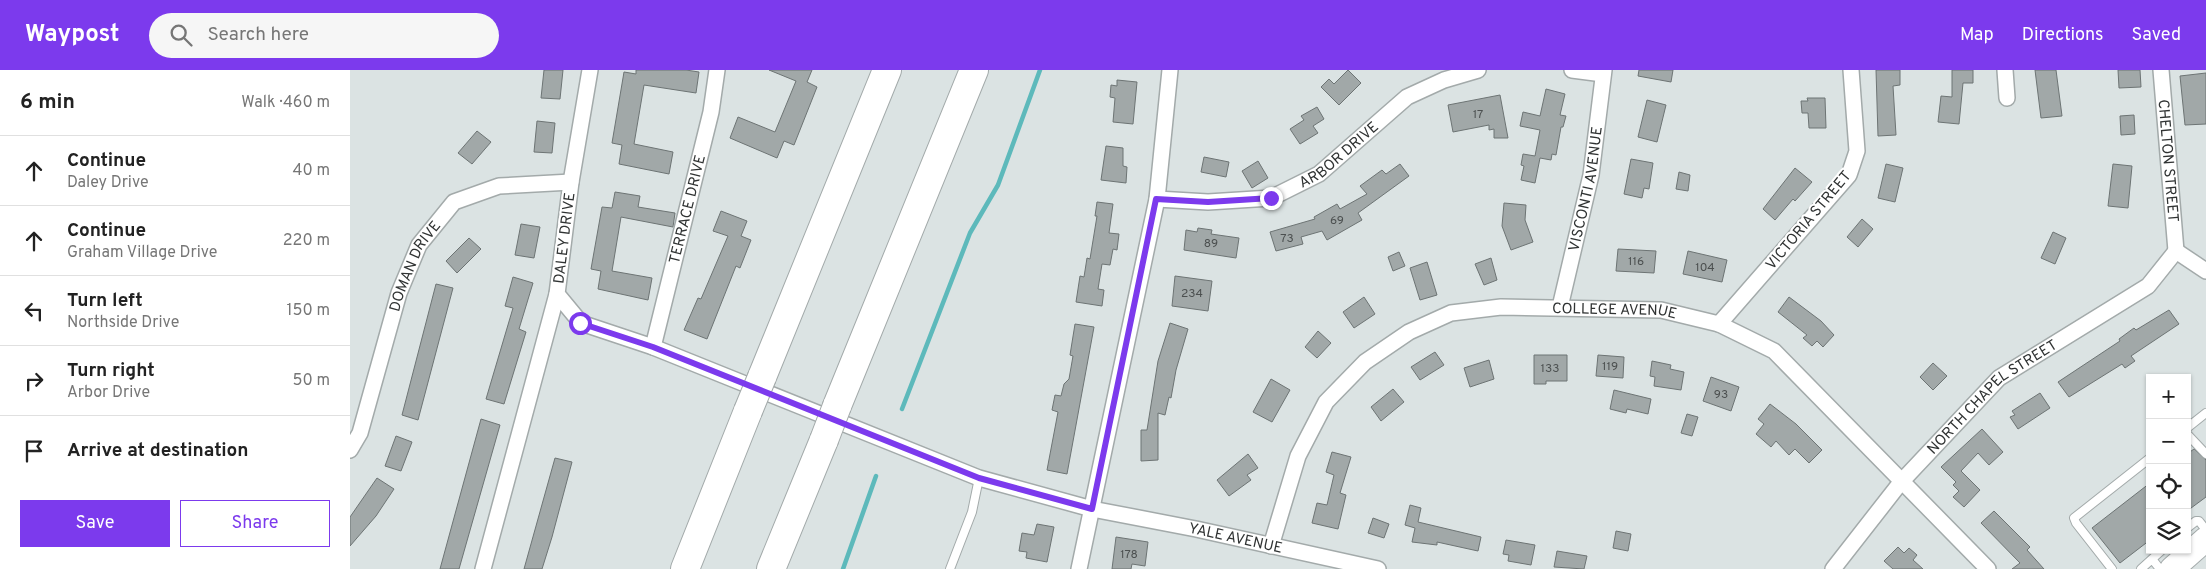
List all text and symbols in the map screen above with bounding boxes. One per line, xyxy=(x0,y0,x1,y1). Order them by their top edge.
search box xyxy=(149,13,499,58)
text: Waypost xyxy=(25,20,119,50)
icon: search xyxy=(167,21,195,49)
text: Search here xyxy=(207,23,309,47)
text: Map xyxy=(1960,24,1994,47)
text: Directions xyxy=(2022,24,2104,47)
text: Saved xyxy=(2132,24,2181,47)
text: 6 min xyxy=(20,89,75,116)
text: Walk · 460 m xyxy=(241,93,330,113)
street label: CHELTON STREET xyxy=(2152,99,2182,223)
house number: 17 xyxy=(1473,107,1483,123)
street label: ARBOR DRIVE xyxy=(1296,118,1383,193)
street label: VISCONTI AVENUE xyxy=(1565,125,1608,254)
text: Continue xyxy=(67,149,146,173)
street label: TERRACE DRIVE xyxy=(666,153,711,266)
icon: ahead xyxy=(20,157,48,185)
text: 40 m xyxy=(292,161,330,181)
street label: VICTORIA STREET xyxy=(1762,168,1856,274)
text: Daley Drive xyxy=(67,173,149,193)
route end xyxy=(1260,187,1283,210)
street label: DALEY DRIVE xyxy=(550,191,581,285)
house number: 69 xyxy=(1330,213,1344,229)
street label: DOMAN DRIVE xyxy=(386,218,446,314)
text: Continue xyxy=(67,219,146,243)
icon: ahead xyxy=(20,227,48,255)
text: 220 m xyxy=(283,231,330,251)
house number: 73 xyxy=(1280,231,1294,247)
house number: 89 xyxy=(1204,236,1218,252)
text: Graham Village Drive xyxy=(67,243,217,263)
house number: 116 xyxy=(1628,254,1644,270)
house number: 104 xyxy=(1695,260,1715,276)
house number: 234 xyxy=(1181,286,1203,302)
text: Turn left xyxy=(67,289,143,313)
icon: left xyxy=(20,297,48,325)
street label: COLLEGE AVENUE xyxy=(1552,300,1679,324)
text: 150 m xyxy=(287,301,330,321)
route start xyxy=(569,312,592,335)
text: Northside Drive xyxy=(67,313,179,333)
street label: NORTH CHAPEL STREET xyxy=(1924,336,2061,459)
text: Turn right xyxy=(67,359,155,383)
house number: 119 xyxy=(1602,359,1618,375)
house number: 133 xyxy=(1541,361,1559,377)
icon: right xyxy=(20,367,48,395)
text: 50 m xyxy=(293,371,330,391)
map controls xyxy=(2146,374,2191,554)
button: + xyxy=(2146,374,2191,419)
text: Arbor Drive xyxy=(67,383,150,403)
house number: 93 xyxy=(1714,387,1728,403)
button: − xyxy=(2146,419,2191,464)
icon: arrive xyxy=(20,437,48,465)
text: Arrive at destination xyxy=(67,439,248,463)
button: locate xyxy=(2146,464,2191,509)
button: Save xyxy=(20,500,170,547)
button: Share xyxy=(180,500,330,547)
button: layers xyxy=(2146,509,2191,554)
street label: YALE AVENUE xyxy=(1187,520,1284,559)
house number: 178 xyxy=(1120,547,1138,563)

